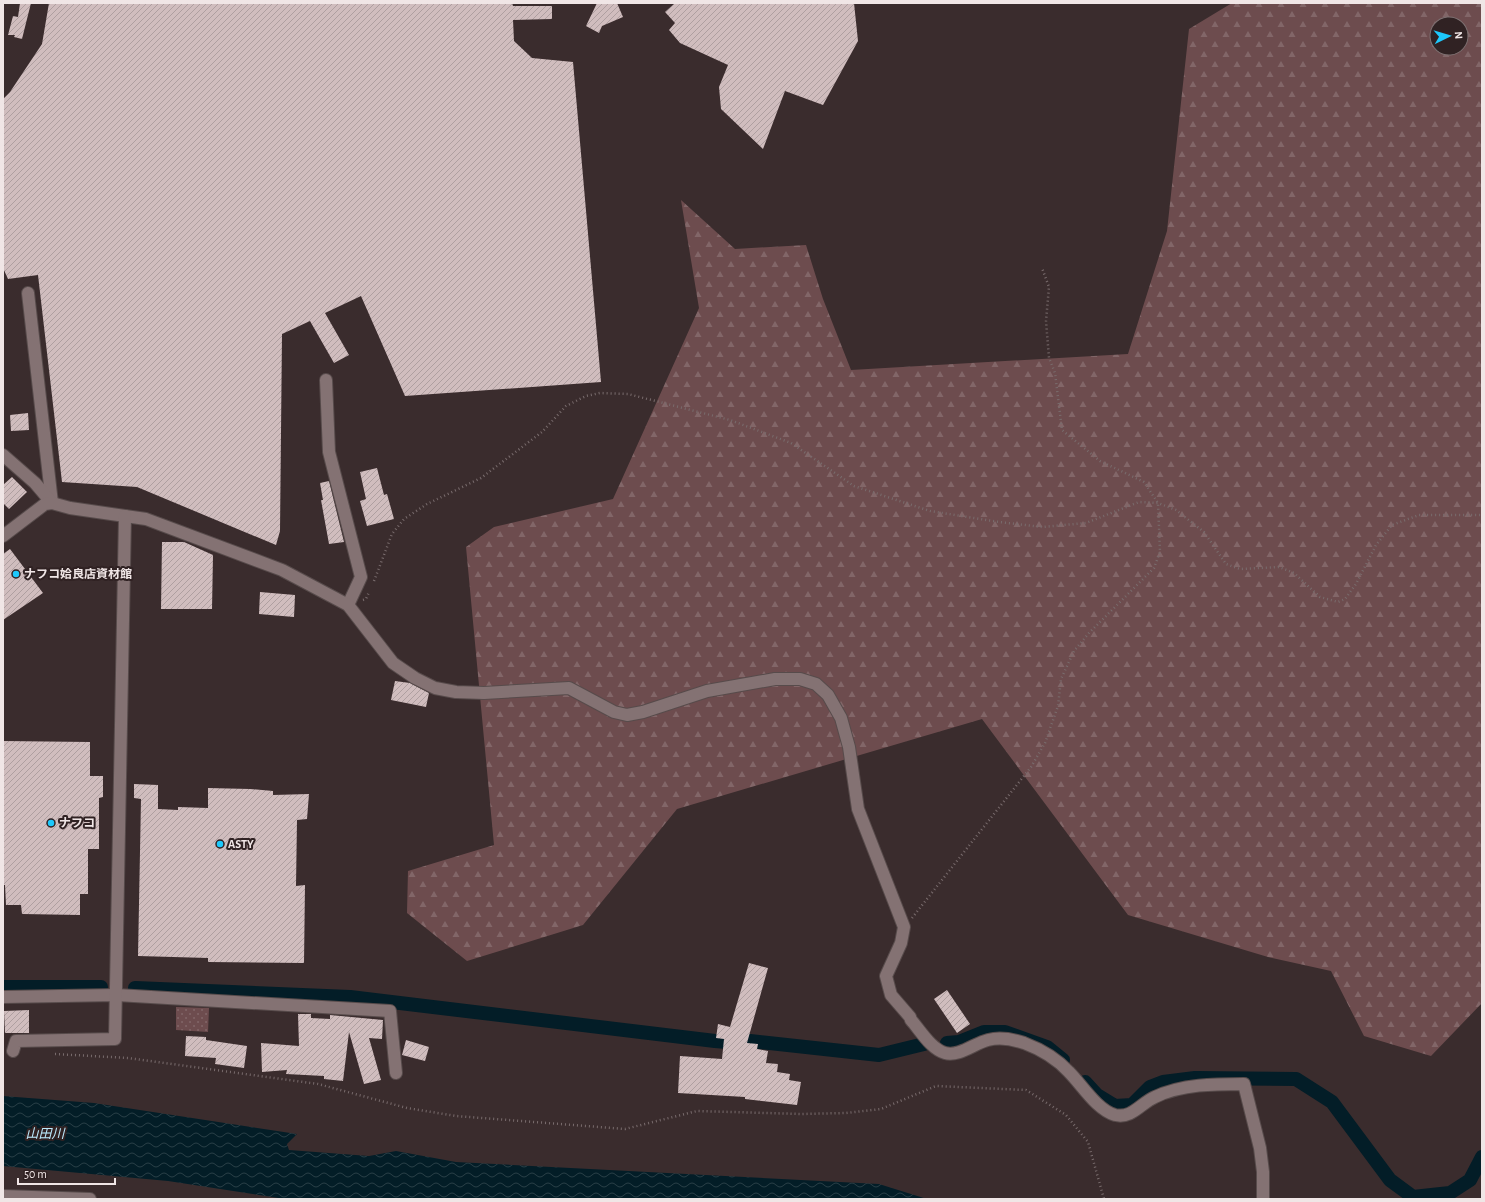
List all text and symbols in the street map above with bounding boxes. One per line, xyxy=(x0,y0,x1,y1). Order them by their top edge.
north arrow xyxy=(1429,16,1469,56)
text: N xyxy=(1453,31,1464,39)
place label: ナフコ姶良店資材館 xyxy=(24,567,132,580)
marker: ナフコ姶良店資材館 xyxy=(11,569,21,579)
place label: ナフコ xyxy=(59,817,95,829)
marker: ナフコ xyxy=(46,818,56,828)
place label: ASTY xyxy=(228,838,254,850)
marker: ASTY xyxy=(215,839,225,849)
water label: 山田川 xyxy=(25,1127,66,1141)
scale bar xyxy=(18,1160,115,1186)
text: 50 m xyxy=(24,1168,47,1180)

